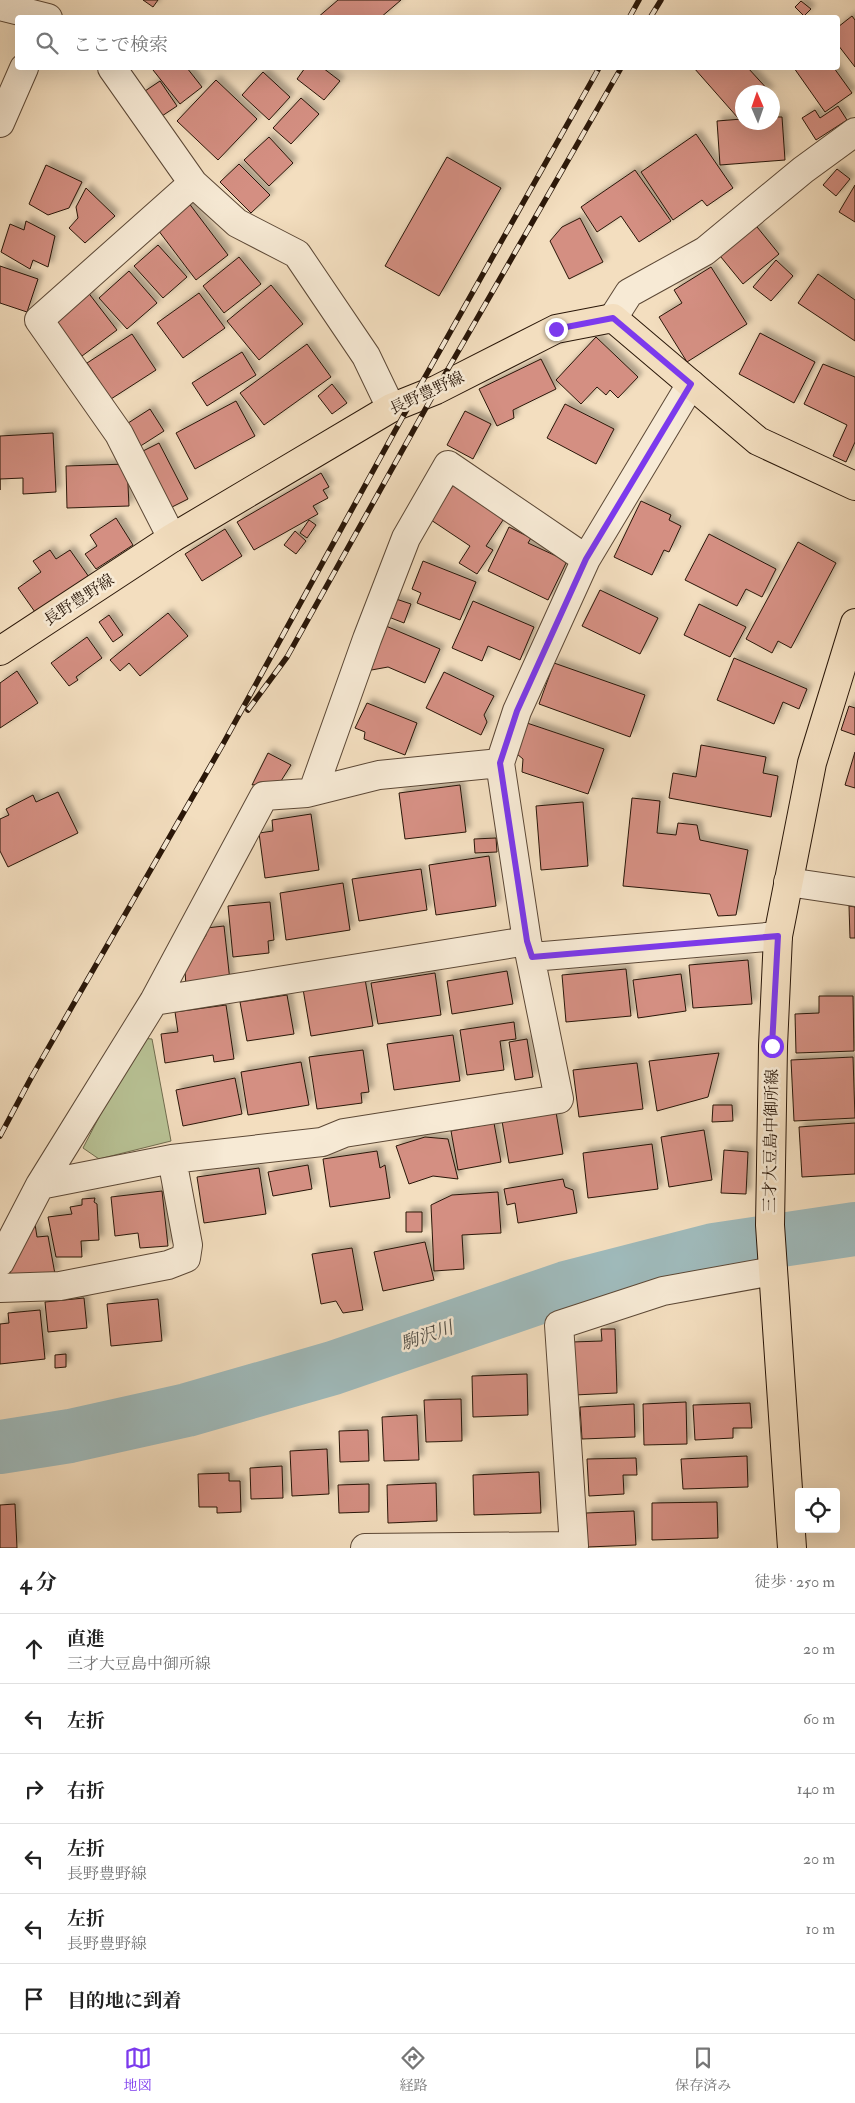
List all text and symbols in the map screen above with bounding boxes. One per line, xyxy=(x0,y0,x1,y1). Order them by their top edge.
search box xyxy=(15,15,840,70)
icon: search xyxy=(33,29,61,57)
text: ここで検索 xyxy=(73,33,168,57)
north arrow xyxy=(735,85,780,130)
route end xyxy=(545,318,568,341)
street label: 長野豊野線 xyxy=(387,367,467,419)
street label: 長野豊野線 xyxy=(40,570,118,630)
route start xyxy=(761,1035,784,1058)
street label: 三才大豆島中御所線 xyxy=(760,1069,782,1213)
water label: 駒沢川 xyxy=(398,1316,458,1356)
map controls xyxy=(795,1488,840,1533)
button: locate xyxy=(795,1488,840,1533)
text: 4 分 xyxy=(20,1569,57,1596)
text: 徒歩 · 250 m xyxy=(754,1572,835,1592)
text: 直進 xyxy=(67,1627,105,1651)
icon: ahead xyxy=(20,1635,48,1663)
text: 20 m xyxy=(803,1639,835,1659)
text: 三才大豆島中御所線 xyxy=(67,1654,211,1674)
icon: left xyxy=(20,1705,48,1733)
text: 左折 xyxy=(67,1709,105,1733)
text: 60 m xyxy=(803,1709,835,1729)
icon: right xyxy=(20,1775,48,1803)
text: 右折 xyxy=(67,1779,105,1803)
text: 140 m xyxy=(797,1779,835,1799)
text: 左折 xyxy=(67,1837,105,1861)
icon: left xyxy=(20,1845,48,1873)
text: 20 m xyxy=(803,1849,835,1869)
text: 長野豊野線 xyxy=(67,1864,147,1884)
text: 左折 xyxy=(67,1907,105,1931)
icon: left xyxy=(20,1915,48,1943)
text: 10 m xyxy=(805,1919,835,1939)
text: 長野豊野線 xyxy=(67,1934,147,1954)
icon: arrive xyxy=(20,1985,48,2013)
text: 目的地に到着 xyxy=(67,1989,181,2013)
tab: 地図 xyxy=(124,2044,152,2094)
tab: 経路 xyxy=(399,2044,427,2094)
tab: 保存済み xyxy=(675,2044,731,2094)

